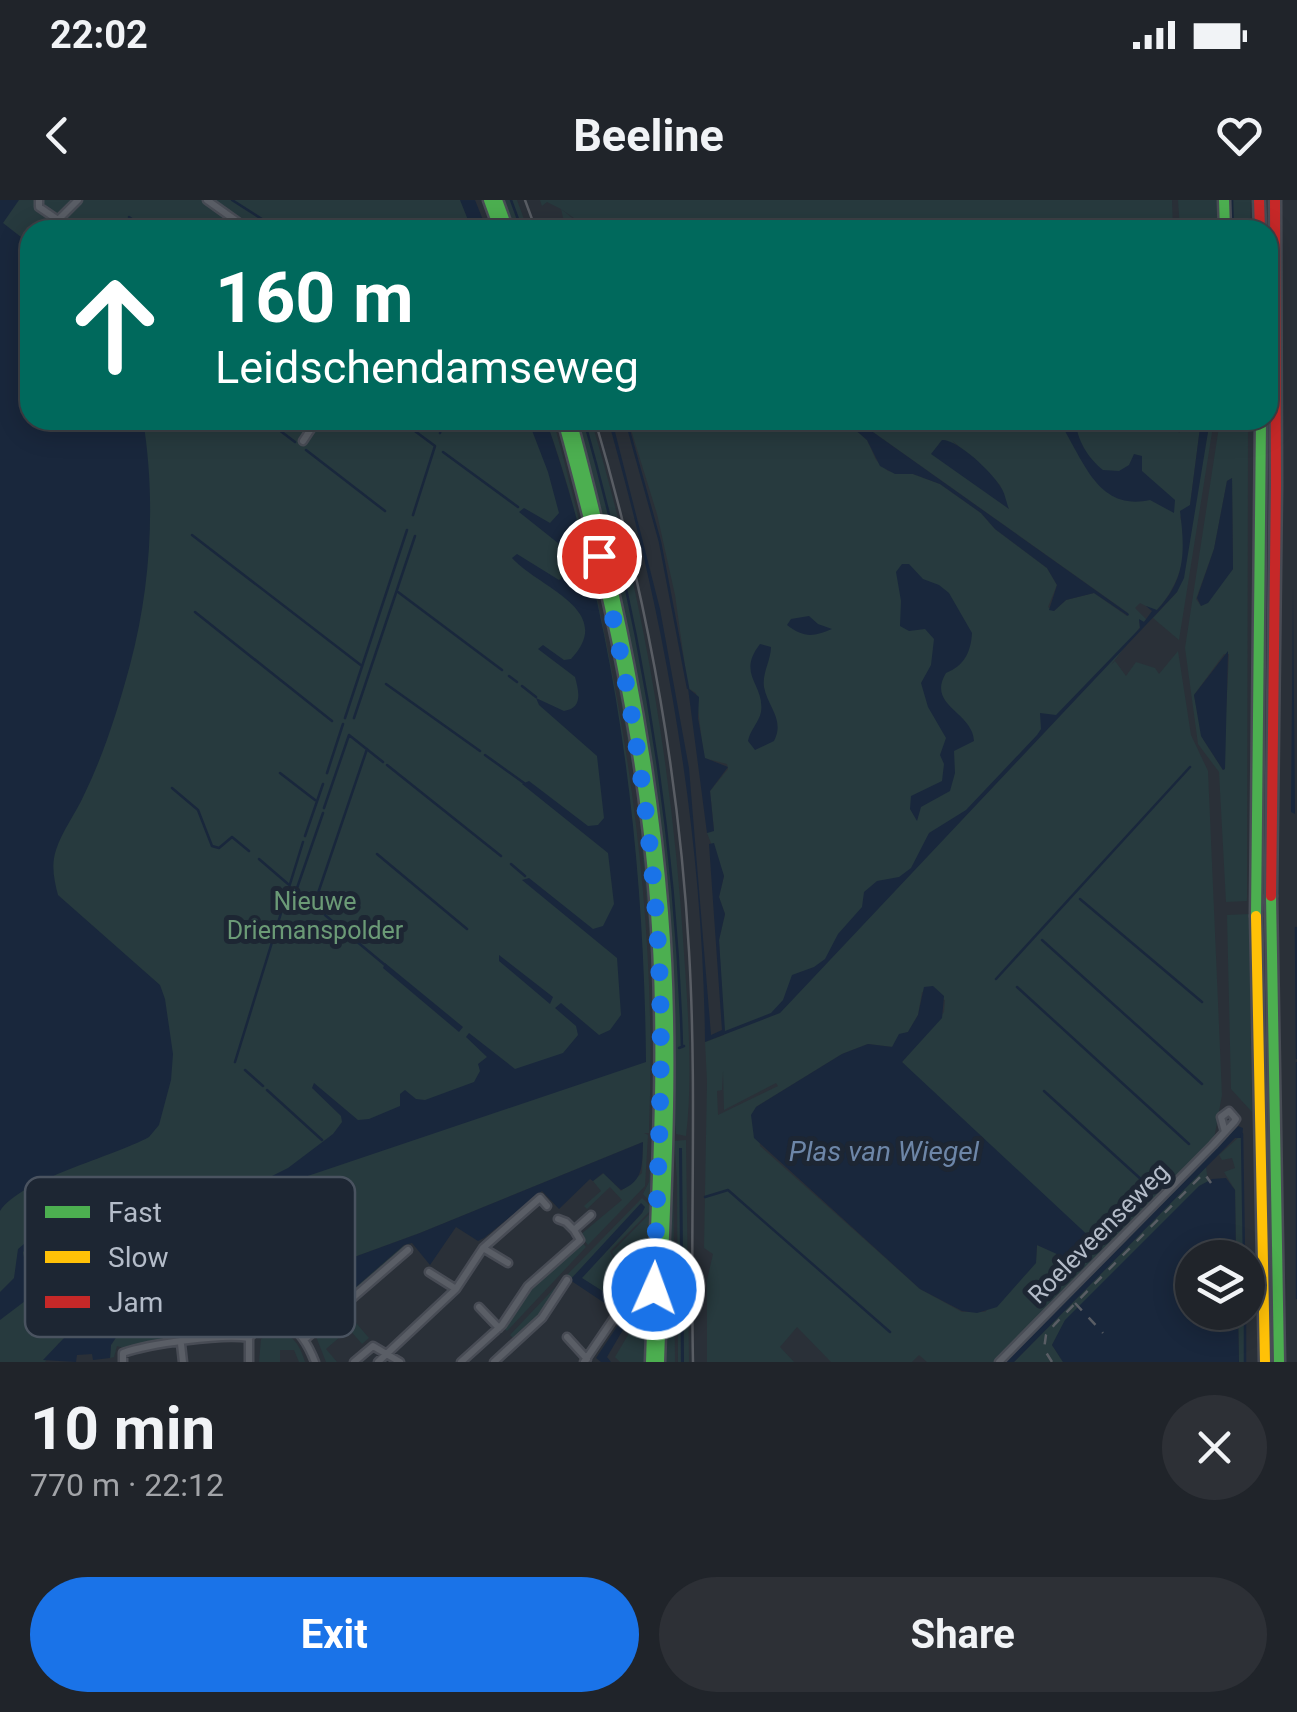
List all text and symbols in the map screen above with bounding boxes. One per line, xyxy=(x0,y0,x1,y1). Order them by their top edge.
text: 22:02 xyxy=(50,13,148,57)
icon: back xyxy=(30,108,85,163)
icon: heart xyxy=(1212,108,1267,163)
text: Beeline xyxy=(573,109,724,162)
text: 160 m xyxy=(215,257,414,339)
icon: ahead xyxy=(50,260,180,390)
text: Leidschendamseweg xyxy=(215,341,639,394)
pin xyxy=(557,514,642,599)
icon: arrive xyxy=(572,529,627,584)
park label: Nieuwe Driemanspolder xyxy=(227,887,404,945)
water label: Plas van Wiegel xyxy=(789,1135,980,1168)
street label: Roeleveenseweg xyxy=(1022,1157,1175,1310)
legend xyxy=(25,1177,355,1337)
text: Fast xyxy=(108,1196,162,1229)
position arrow xyxy=(602,1237,706,1341)
map controls xyxy=(1175,1240,1265,1330)
button: layers xyxy=(1175,1240,1265,1330)
text: Slow xyxy=(108,1241,168,1274)
text: Jam xyxy=(108,1286,163,1319)
text: 10 min xyxy=(30,1393,215,1464)
button: close xyxy=(1162,1395,1267,1500)
text: 770 m · 22:12 xyxy=(30,1466,224,1504)
button: Exit xyxy=(30,1577,639,1692)
button: Share xyxy=(659,1577,1267,1692)

